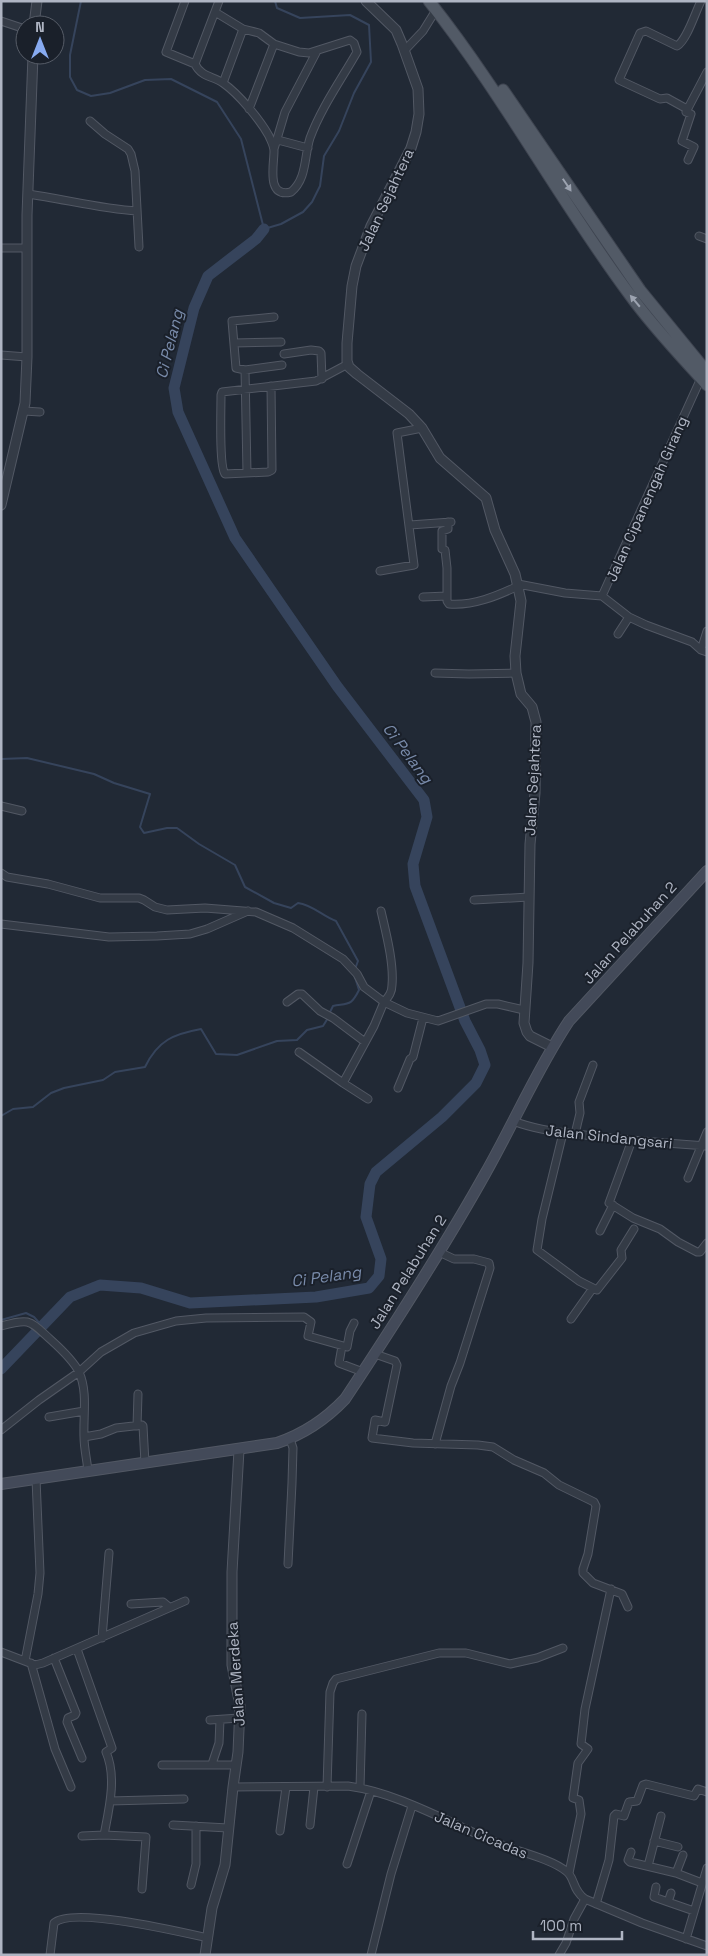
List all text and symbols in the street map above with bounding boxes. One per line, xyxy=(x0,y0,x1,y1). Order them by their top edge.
north arrow xyxy=(15,15,65,65)
text: N xyxy=(35,18,45,36)
street label: Jalan Sejahtera xyxy=(353,145,418,254)
one-way arrow xyxy=(562,178,572,191)
one-way arrow xyxy=(630,295,641,307)
water label: Ci Pelang xyxy=(151,307,188,381)
street label: Jalan Cipanengah Girang xyxy=(601,413,692,584)
water label: Ci Pelang xyxy=(378,719,438,788)
street label: Jalan Sejahtera xyxy=(520,723,545,836)
street label: Jalan Pelabuhan 2 xyxy=(579,878,681,988)
street label: Jalan Sindangsari xyxy=(545,1120,673,1153)
street label: Jalan Pelabuhan 2 xyxy=(365,1211,450,1332)
water label: Ci Pelang xyxy=(290,1261,363,1292)
street label: Jalan Merdeka xyxy=(222,1621,249,1727)
street label: Jalan Cicadas xyxy=(432,1806,531,1863)
scale bar xyxy=(533,1908,622,1940)
text: 100 m xyxy=(540,1916,582,1935)

